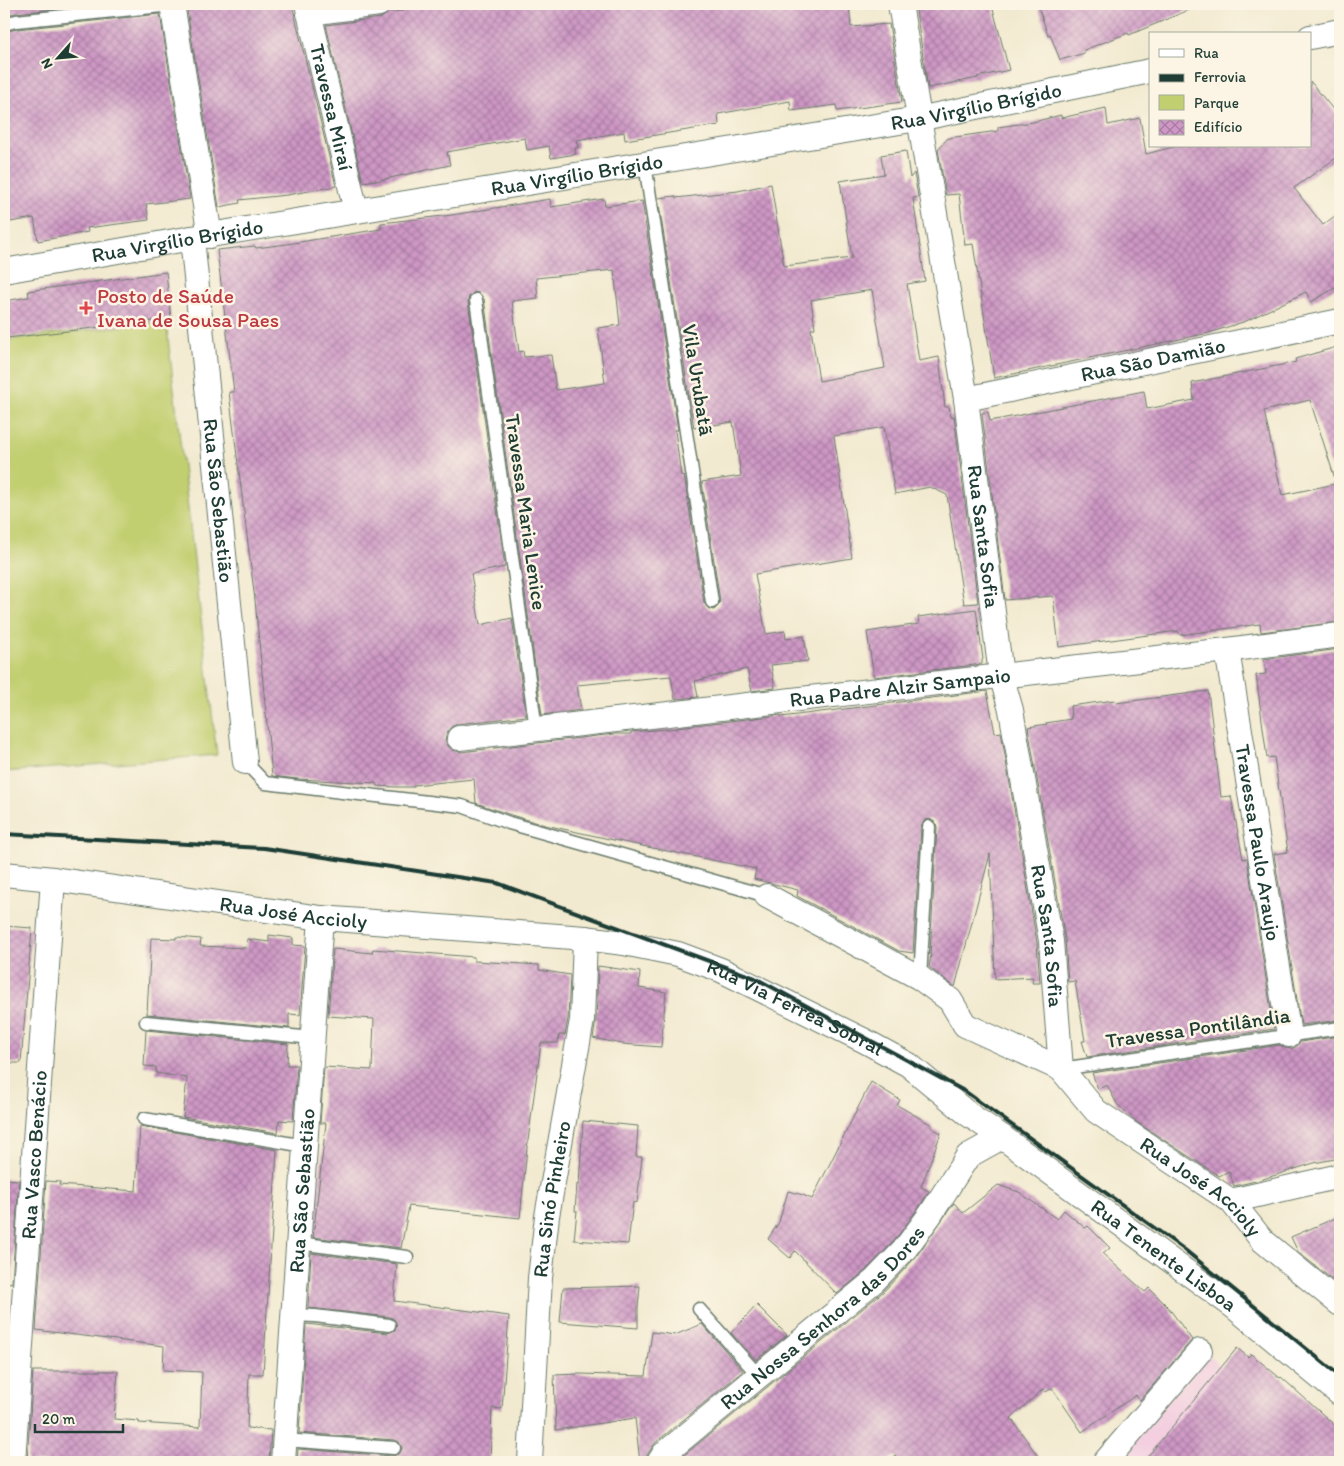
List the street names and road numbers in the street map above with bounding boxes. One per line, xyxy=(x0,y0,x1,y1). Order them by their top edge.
street label: Travessa Miraí xyxy=(305,41,359,173)
street label: Rua Virgílio Brígido xyxy=(889,77,1064,135)
street label: Rua Virgílio Brígido xyxy=(489,148,665,201)
street label: Rua Virgílio Brígido xyxy=(90,214,265,267)
street label: Vila Urubatã xyxy=(677,322,720,438)
street label: Rua São Damião xyxy=(1078,332,1227,387)
street label: Travessa Maria Lenice xyxy=(500,412,553,612)
street label: Rua São Sebastião xyxy=(198,417,240,584)
street label: Rua Santa Sofia xyxy=(962,463,1005,610)
street label: Rua Padre Alzir Sampaio xyxy=(788,662,1012,712)
street label: Travessa Paulo Araujo xyxy=(1230,742,1287,943)
street label: Rua Santa Sofia xyxy=(1026,862,1069,1008)
street label: Rua José Accioly xyxy=(218,890,368,933)
street label: Rua Via Ferrea Sobral xyxy=(703,953,888,1061)
street label: Travessa Pontilândia xyxy=(1104,1002,1292,1053)
street label: Rua Vasco Benácio xyxy=(15,1069,52,1240)
street label: Rua São Sebastião xyxy=(283,1107,320,1274)
street label: Rua Sinó Pinheiro xyxy=(527,1119,576,1279)
street label: Rua José Accioly xyxy=(1135,1131,1267,1241)
street label: Rua Tenente Lisboa xyxy=(1086,1193,1242,1317)
street label: Rua Nossa Senhora das Dores xyxy=(715,1220,930,1415)

